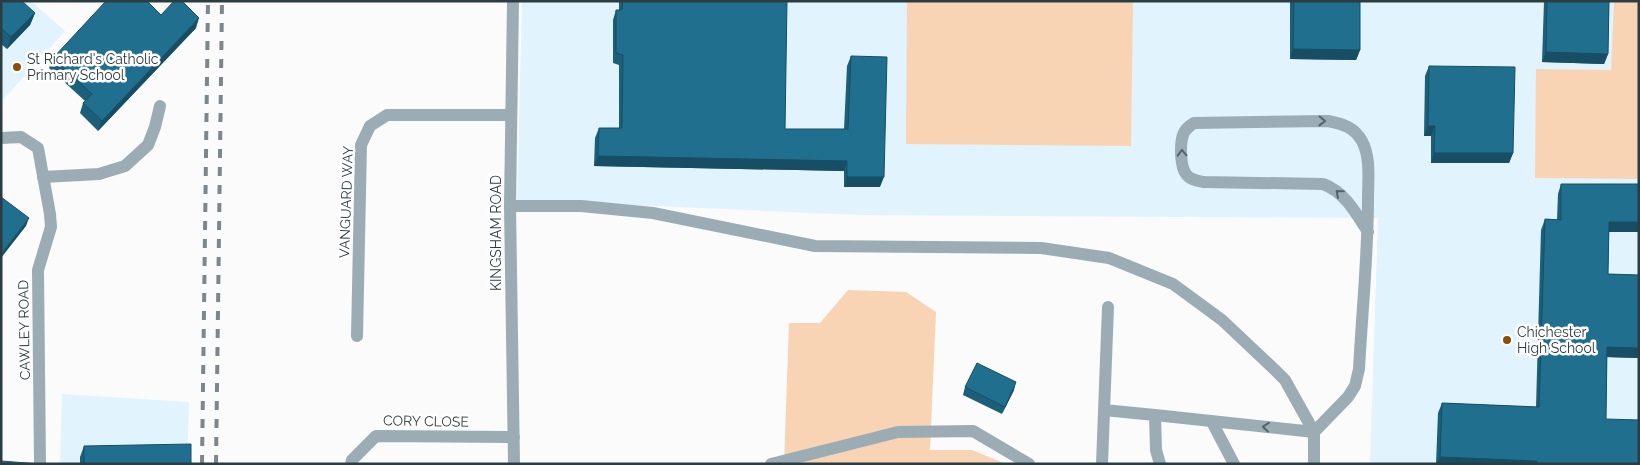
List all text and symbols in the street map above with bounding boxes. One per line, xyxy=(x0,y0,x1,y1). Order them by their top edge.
place label: St Richard's Catholic Primary School xyxy=(27,51,159,83)
marker: St Richard's Catholic Primary School xyxy=(11,61,23,73)
one-way arrow xyxy=(1318,116,1326,127)
street label: VANGUARD WAY xyxy=(336,146,356,258)
one-way arrow xyxy=(1177,149,1188,157)
street label: KINGSHAM ROAD xyxy=(488,175,504,291)
one-way arrow xyxy=(1335,190,1344,199)
street label: CAWLEY ROAD xyxy=(15,280,33,380)
place label: Chichester High School xyxy=(1517,324,1596,356)
marker: Chichester High School xyxy=(1501,334,1513,346)
street label: CORY CLOSE xyxy=(383,412,469,430)
one-way arrow xyxy=(1261,422,1269,433)

